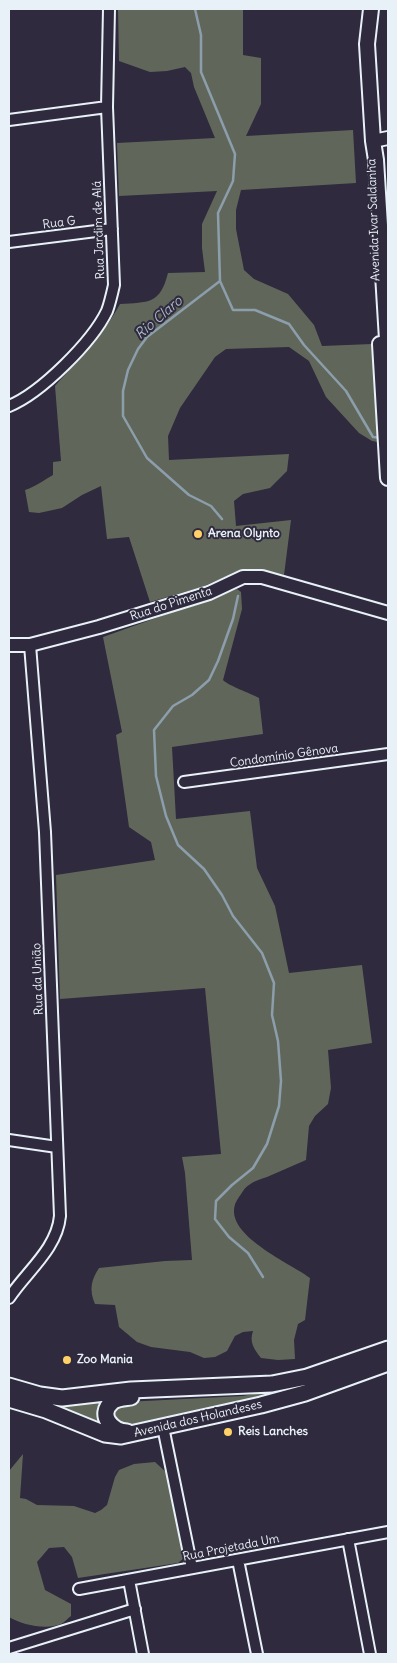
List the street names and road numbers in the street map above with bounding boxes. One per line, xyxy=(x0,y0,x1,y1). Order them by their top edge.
street label: Avenida Ivar Saldanha xyxy=(365,159,383,281)
street label: Rua Jardim de Alá xyxy=(90,180,108,280)
street label: Rua G xyxy=(42,214,76,232)
street label: Rua do Pimenta xyxy=(128,584,214,624)
street label: Condomínio Gênova xyxy=(229,741,339,771)
street label: Rua da União xyxy=(30,943,46,1015)
street label: Avenida dos Holandeses xyxy=(132,1397,264,1441)
street label: Rua Projetada Um xyxy=(181,1532,281,1564)

